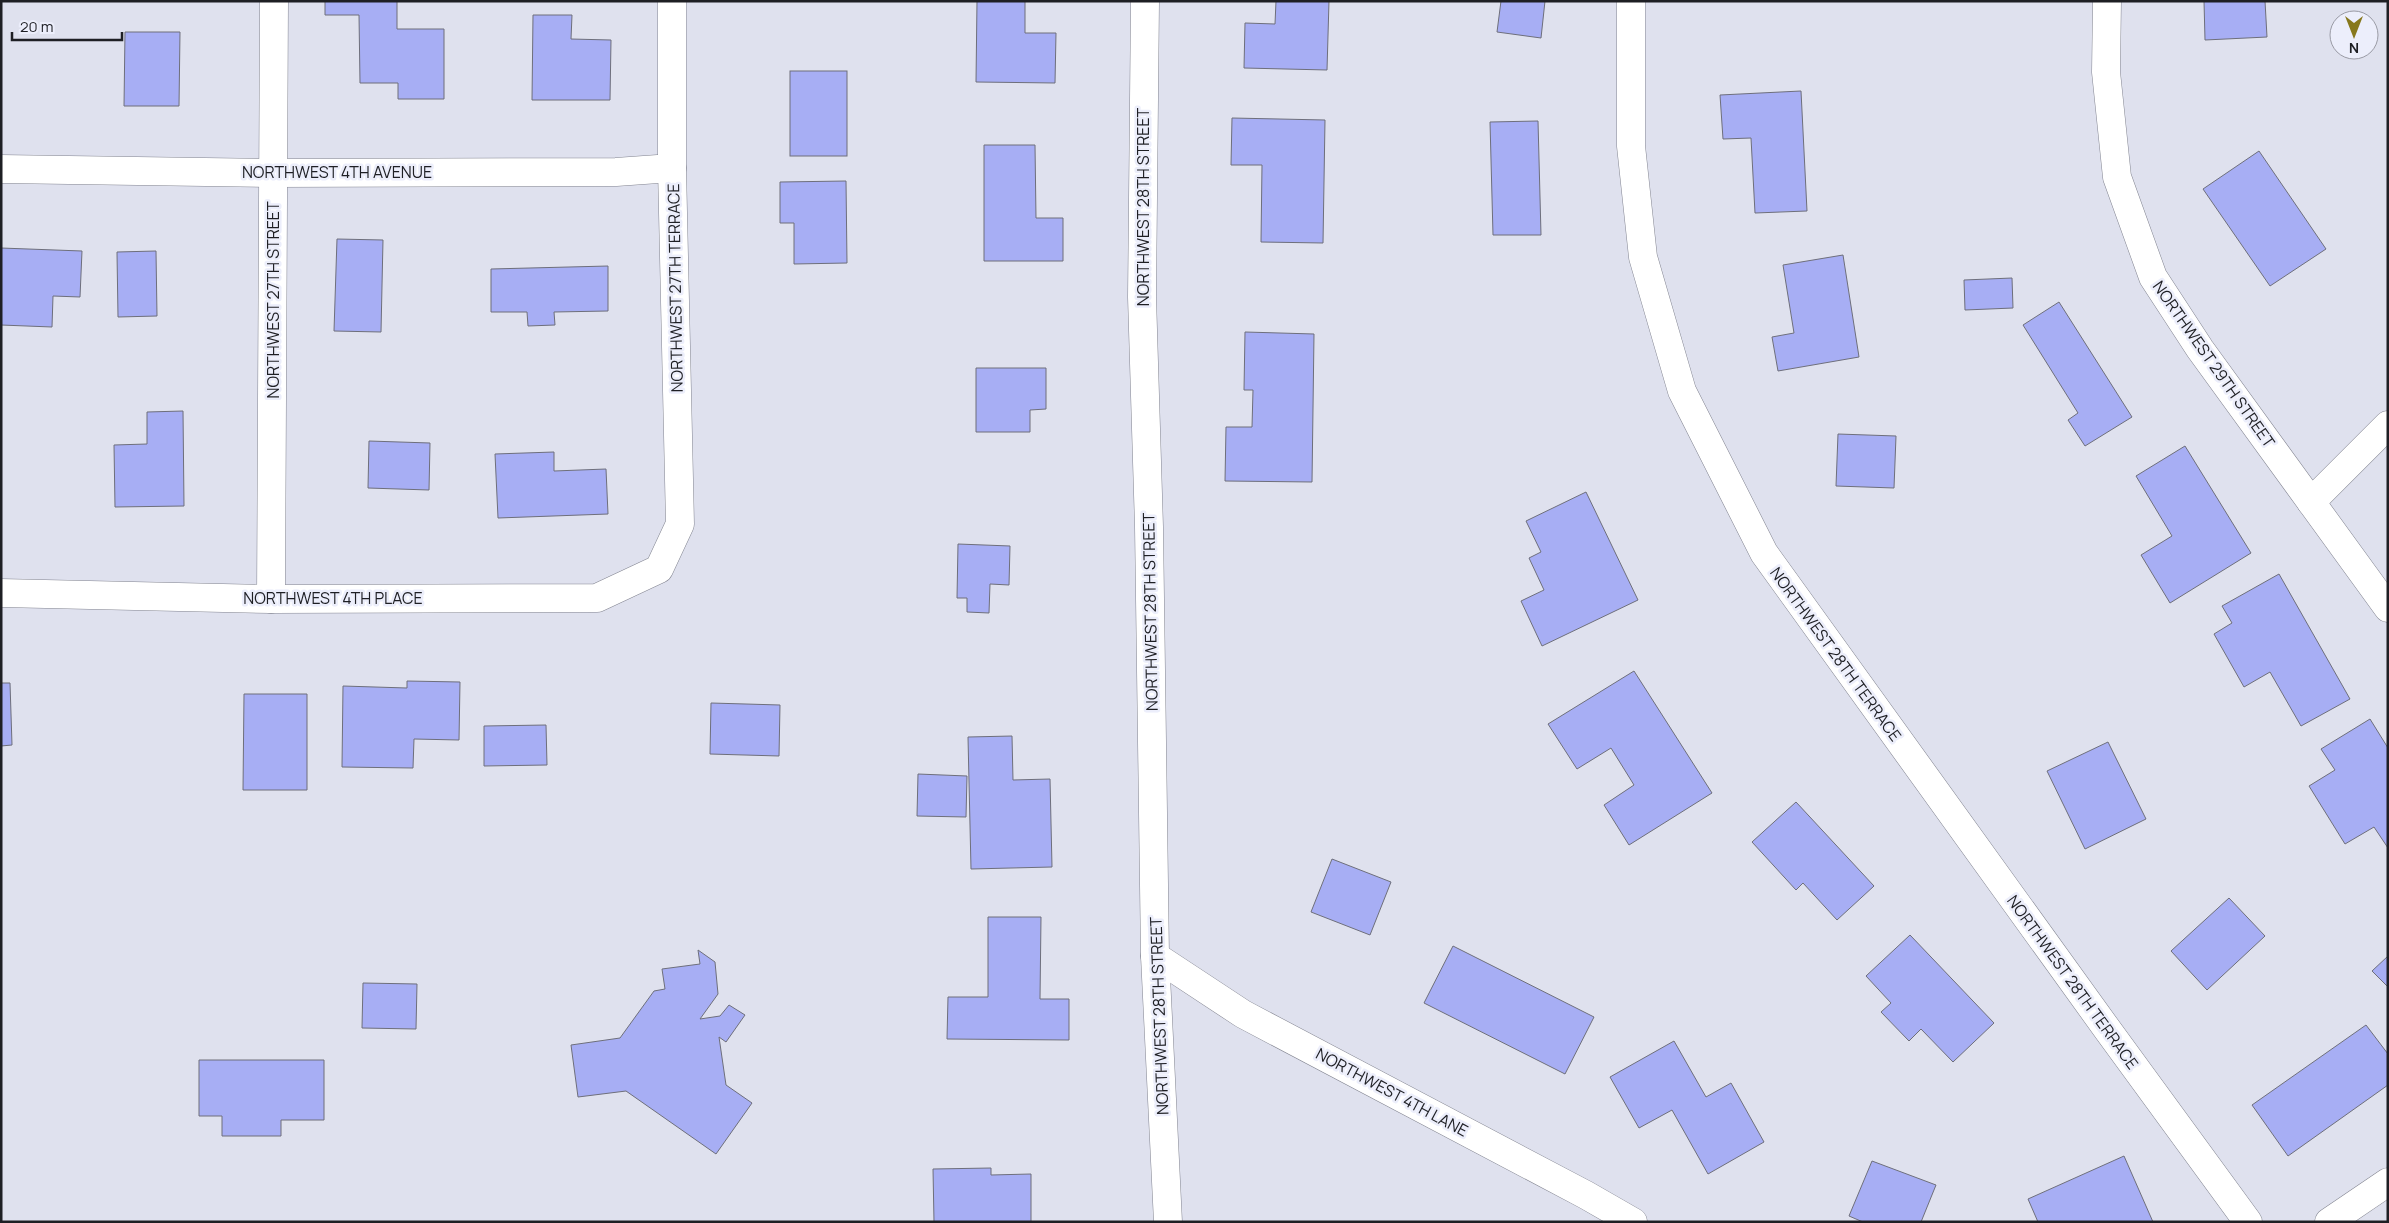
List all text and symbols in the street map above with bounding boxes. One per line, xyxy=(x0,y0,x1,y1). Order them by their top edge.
scale bar xyxy=(12,10,122,42)
north arrow xyxy=(2329,10,2379,60)
text: 20 m xyxy=(20,16,53,37)
text: N xyxy=(2349,39,2359,58)
street label: NORTHWEST 28TH STREET xyxy=(1132,107,1154,306)
street label: NORTHWEST 4TH AVENUE xyxy=(242,161,432,183)
street label: NORTHWEST 27TH TERRACE xyxy=(662,183,688,393)
street label: NORTHWEST 27TH STREET xyxy=(262,201,284,399)
street label: NORTHWEST 29TH STREET xyxy=(2148,276,2280,452)
street label: NORTHWEST 28TH STREET xyxy=(1137,512,1163,711)
street label: NORTHWEST 28TH TERRACE xyxy=(1765,562,1907,746)
street label: NORTHWEST 4TH PLACE xyxy=(243,587,423,609)
street label: NORTHWEST 28TH TERRACE xyxy=(2002,890,2144,1074)
street label: NORTHWEST 28TH STREET xyxy=(1145,916,1173,1115)
street label: NORTHWEST 4TH LANE xyxy=(1312,1043,1472,1141)

